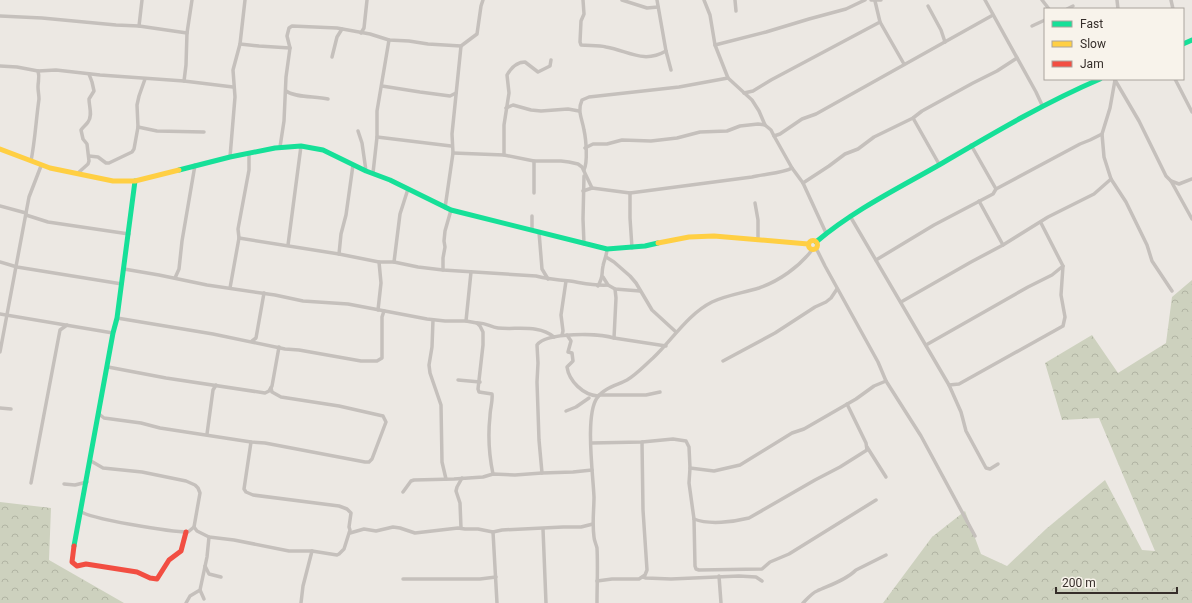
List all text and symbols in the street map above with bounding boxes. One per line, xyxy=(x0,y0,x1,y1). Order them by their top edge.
legend xyxy=(1044,8,1184,80)
text: Fast xyxy=(1080,17,1103,31)
text: Slow xyxy=(1080,37,1106,51)
text: Jam xyxy=(1080,57,1104,71)
scale bar xyxy=(1056,569,1177,595)
text: 200 m xyxy=(1062,576,1096,590)

